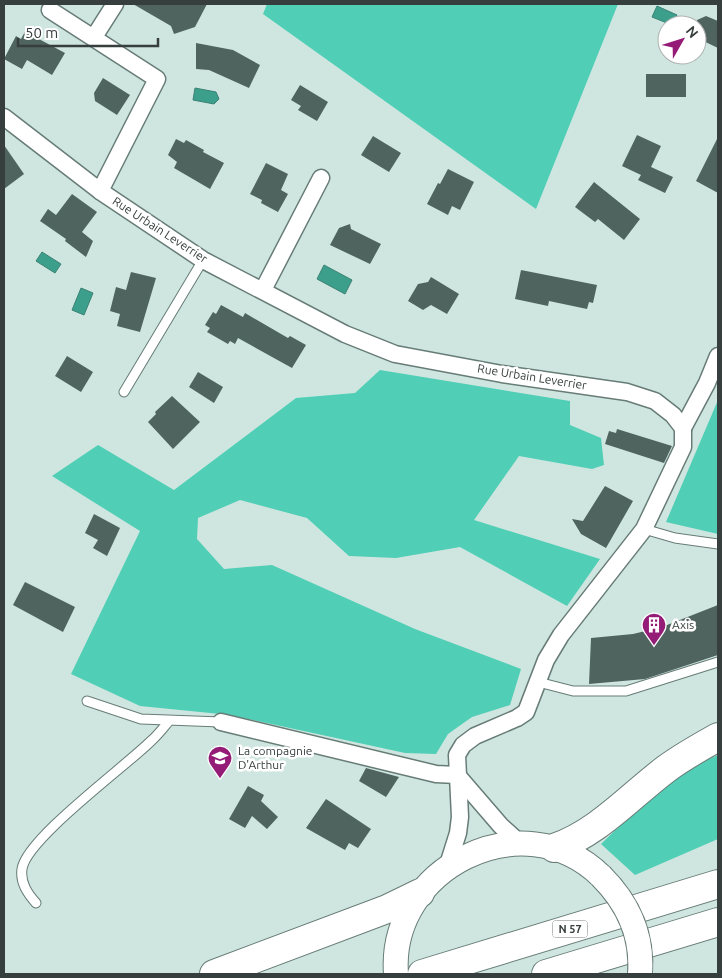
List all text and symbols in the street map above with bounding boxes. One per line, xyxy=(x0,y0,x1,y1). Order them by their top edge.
scale bar xyxy=(18,15,158,47)
north arrow xyxy=(657,15,707,65)
text: N xyxy=(683,23,702,41)
text: 50 m xyxy=(25,24,58,41)
street label: Rue Urbain Leverrier xyxy=(110,194,211,265)
street label: Rue Urbain Leverrier xyxy=(476,361,588,392)
building icon: Axis xyxy=(641,612,667,646)
place label: Axis xyxy=(672,618,694,631)
place label: La compagnie D'Arthur xyxy=(238,744,312,771)
school or university icon: La compagnie D'Arthur xyxy=(207,745,233,779)
road number: N 57 xyxy=(552,921,588,938)

